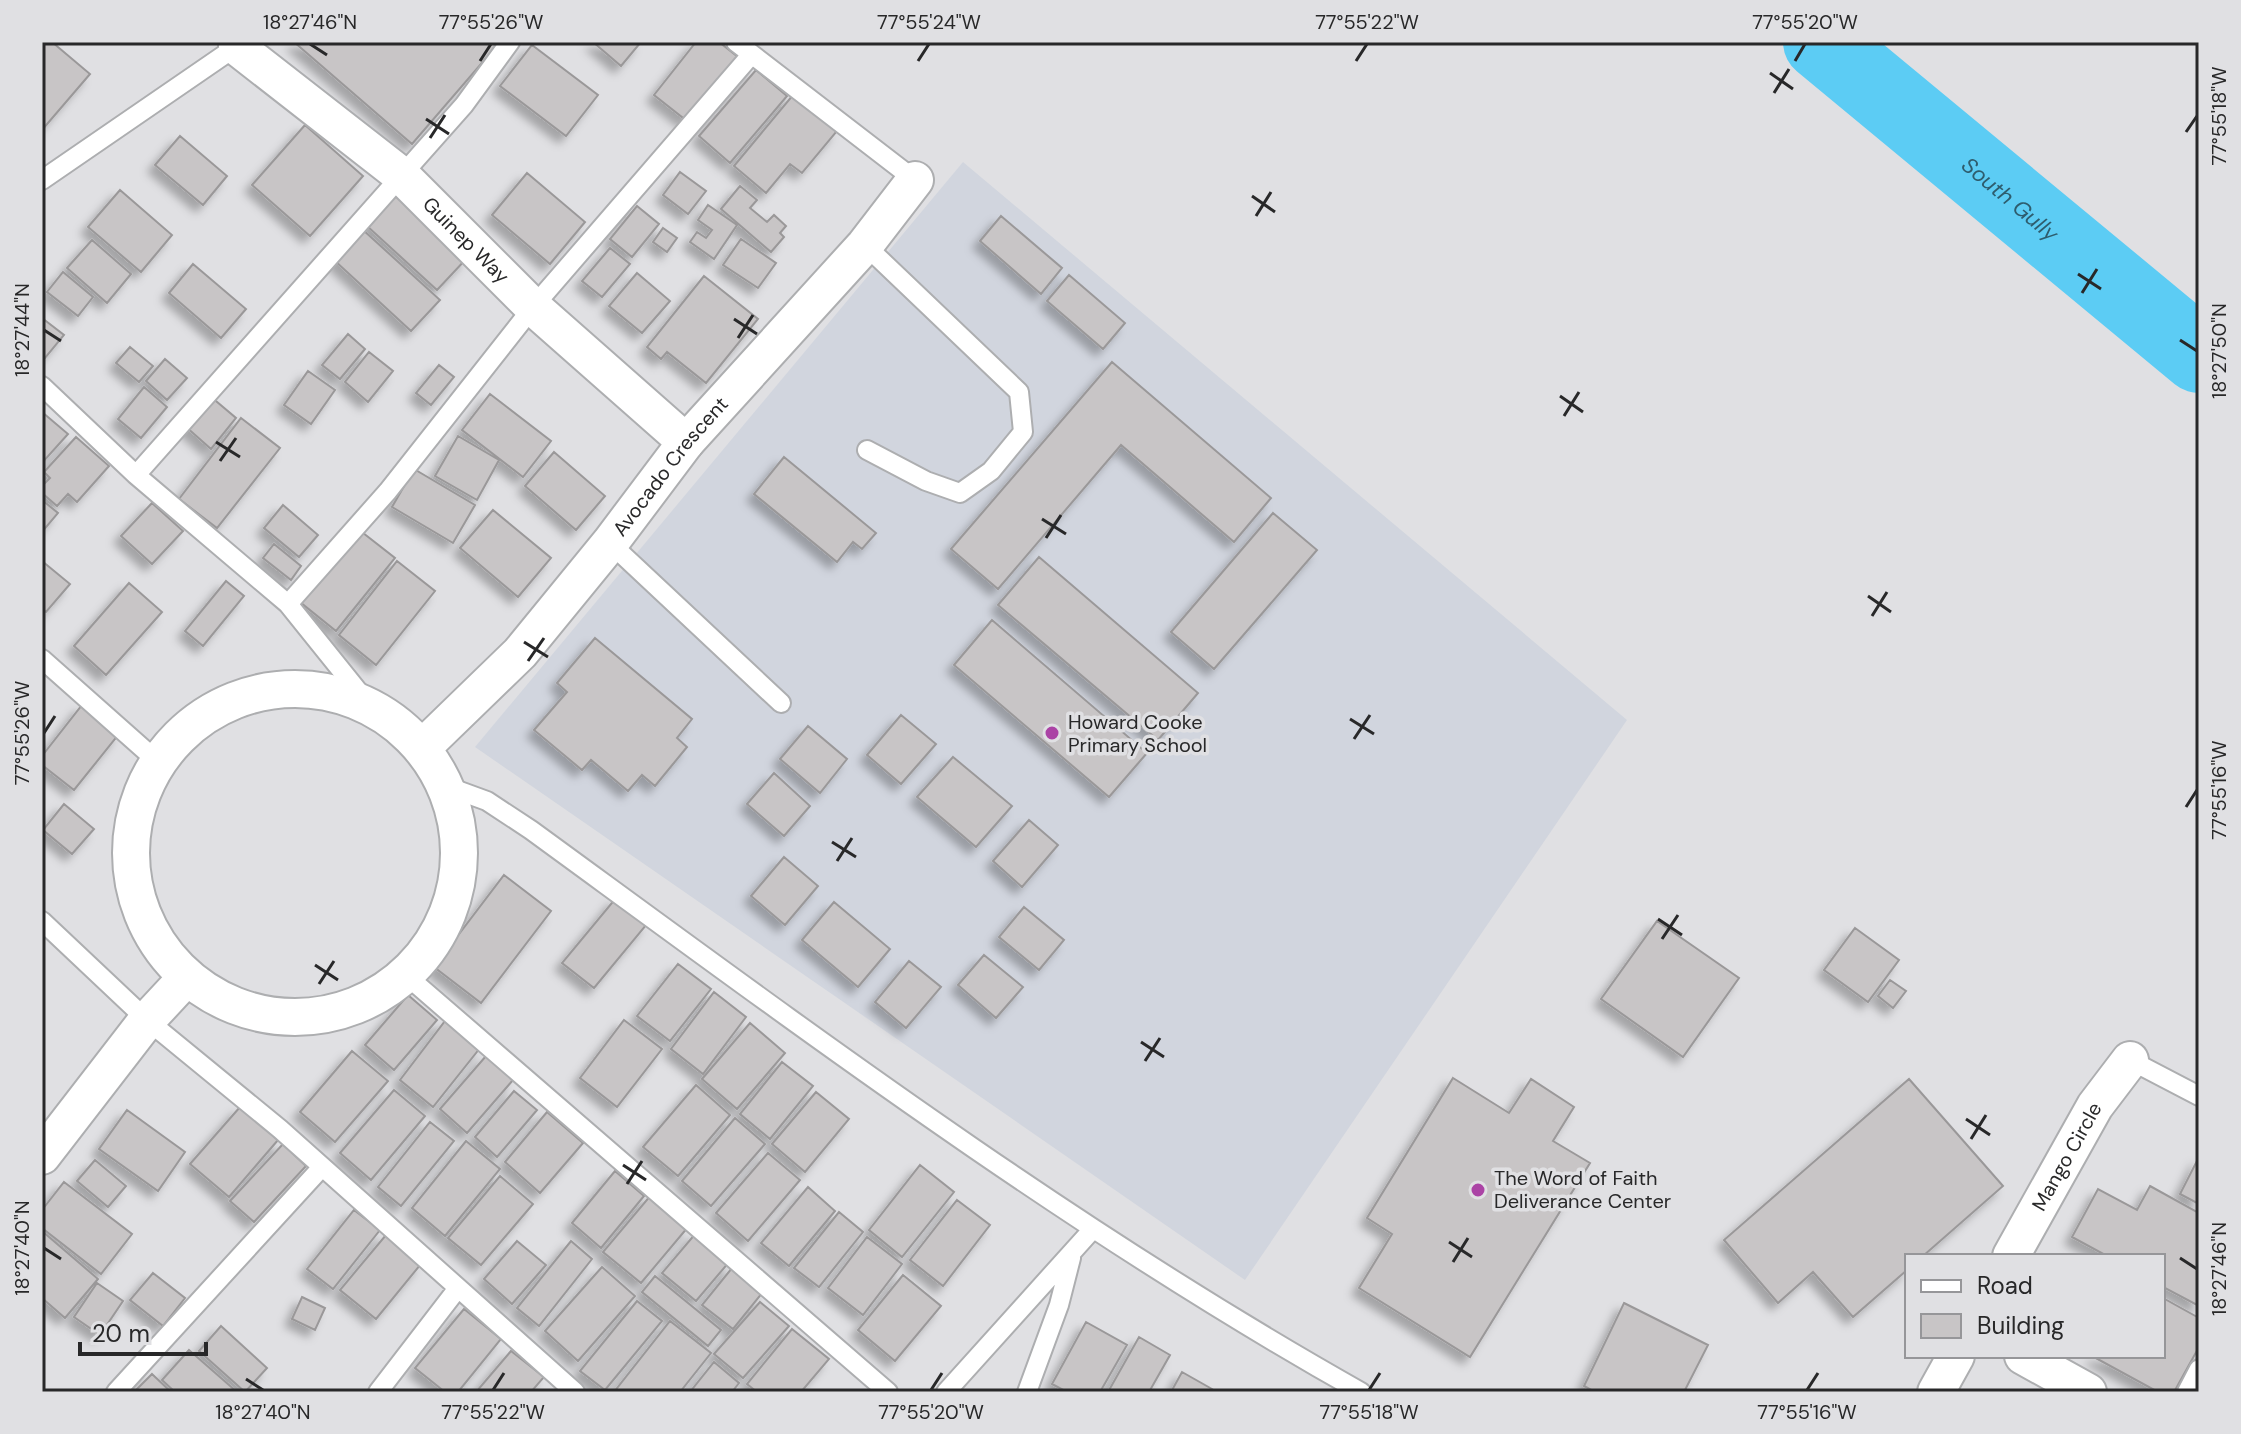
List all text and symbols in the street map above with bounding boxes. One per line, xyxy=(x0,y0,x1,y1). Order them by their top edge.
text: 18°27'46"N xyxy=(263,9,357,35)
text: 77°55'26"W xyxy=(439,9,543,35)
text: 77°55'24"W xyxy=(877,9,981,35)
text: 77°55'22"W xyxy=(1315,9,1419,35)
text: 77°55'20"W xyxy=(1752,9,1858,35)
text: 77°55'18"W xyxy=(2206,66,2232,166)
water label: South Gully xyxy=(1956,150,2066,248)
street label: Guinep Way xyxy=(417,191,515,289)
text: 18°27'44"N xyxy=(9,283,35,377)
text: 18°27'50"N xyxy=(2206,303,2232,399)
street label: Avocado Crescent xyxy=(607,391,734,541)
text: 77°55'26"W xyxy=(9,681,35,785)
place label: Howard Cooke Primary School xyxy=(1068,709,1207,758)
marker: Howard Cooke Primary School xyxy=(1043,724,1061,742)
text: 77°55'16"W xyxy=(2206,740,2232,840)
street label: Mango Circle xyxy=(2026,1098,2108,1216)
place label: The Word of Faith Deliverance Center xyxy=(1494,1165,1671,1214)
marker: The Word of Faith Deliverance Center xyxy=(1469,1181,1487,1199)
text: 18°27'40"N xyxy=(9,1200,35,1296)
text: 18°27'46"N xyxy=(2206,1222,2232,1316)
legend xyxy=(1905,1254,2165,1358)
text: Road xyxy=(1977,1270,2033,1301)
scale bar xyxy=(80,1306,206,1356)
text: Building xyxy=(1977,1310,2064,1341)
text: 20 m xyxy=(92,1318,150,1349)
text: 18°27'40"N xyxy=(215,1399,311,1425)
text: 77°55'22"W xyxy=(441,1399,545,1425)
text: 77°55'20"W xyxy=(878,1399,984,1425)
text: 77°55'18"W xyxy=(1319,1399,1419,1425)
text: 77°55'16"W xyxy=(1757,1399,1857,1425)

